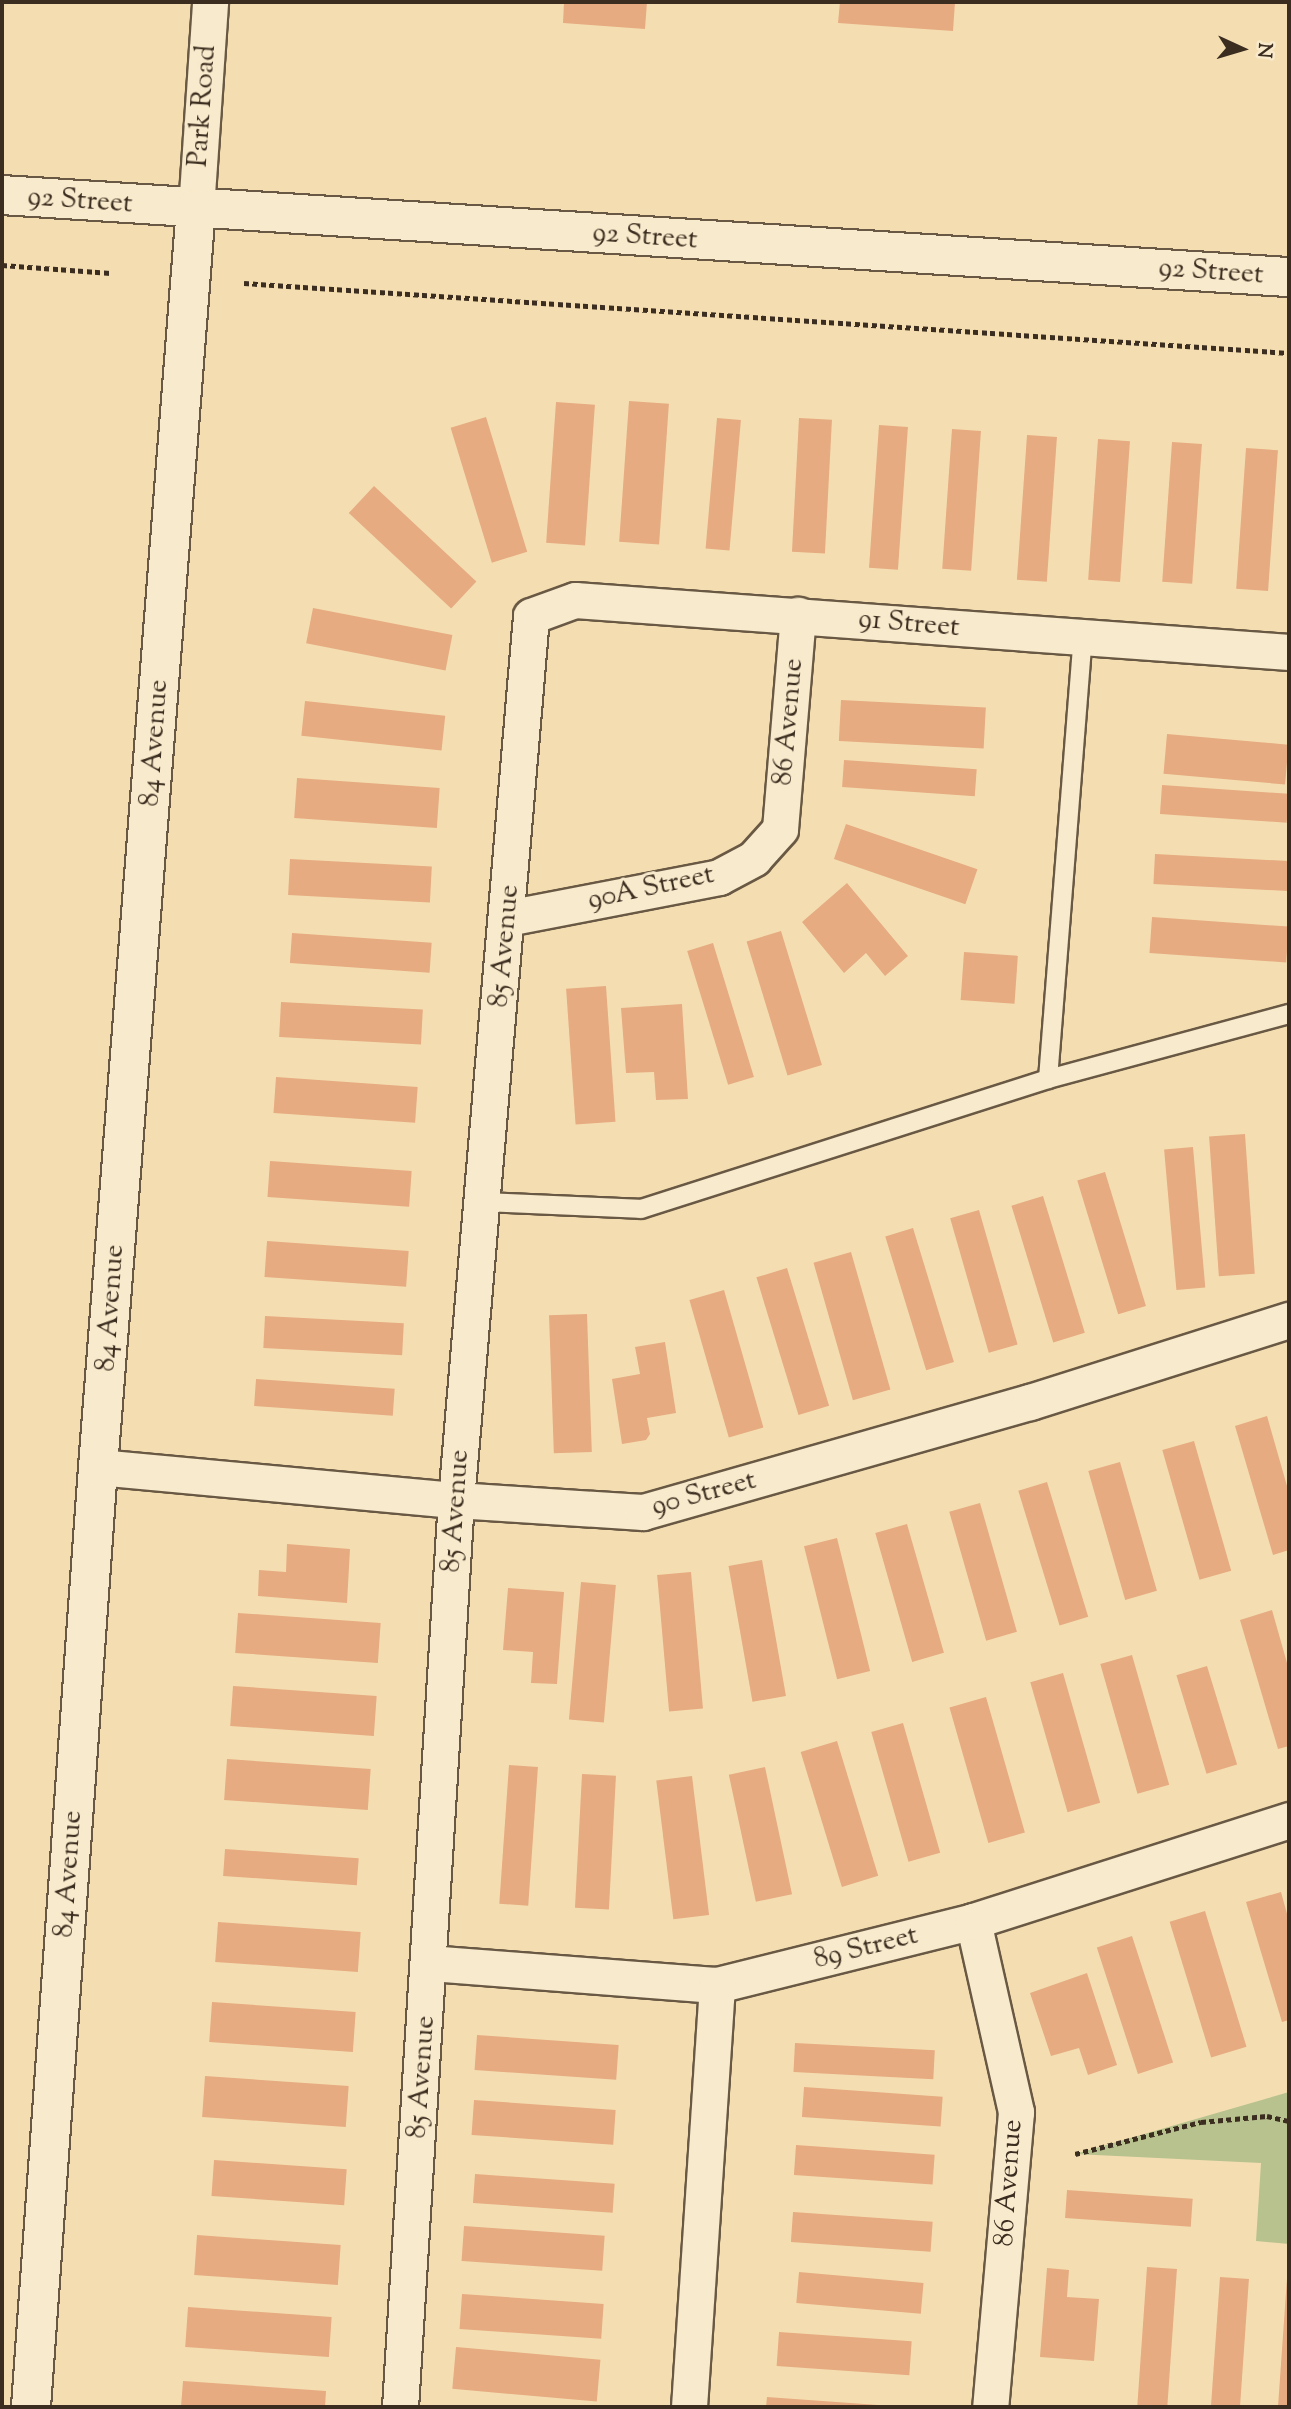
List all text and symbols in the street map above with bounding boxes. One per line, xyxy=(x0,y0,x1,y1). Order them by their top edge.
north arrow xyxy=(1207,14,1277,84)
text: N xyxy=(1249,42,1277,59)
street label: Park Road xyxy=(182,44,224,168)
street label: 92 Street xyxy=(26,181,134,221)
street label: 92 Street xyxy=(591,217,699,257)
street label: 92 Street xyxy=(1157,252,1265,292)
street label: 91 Street xyxy=(857,603,961,645)
street label: 86 Avenue xyxy=(767,657,811,787)
street label: 84 Avenue xyxy=(134,678,176,808)
street label: 90A Street xyxy=(585,858,717,918)
street label: 85 Avenue xyxy=(483,883,527,1009)
street label: 84 Avenue xyxy=(90,1243,132,1373)
street label: 85 Avenue xyxy=(435,1448,477,1574)
street label: 90 Street xyxy=(648,1464,760,1524)
street label: 84 Avenue xyxy=(48,1809,90,1939)
street label: 89 Street xyxy=(811,1919,921,1977)
street label: 85 Avenue xyxy=(401,2014,443,2140)
street label: 86 Avenue xyxy=(988,2118,1030,2248)

